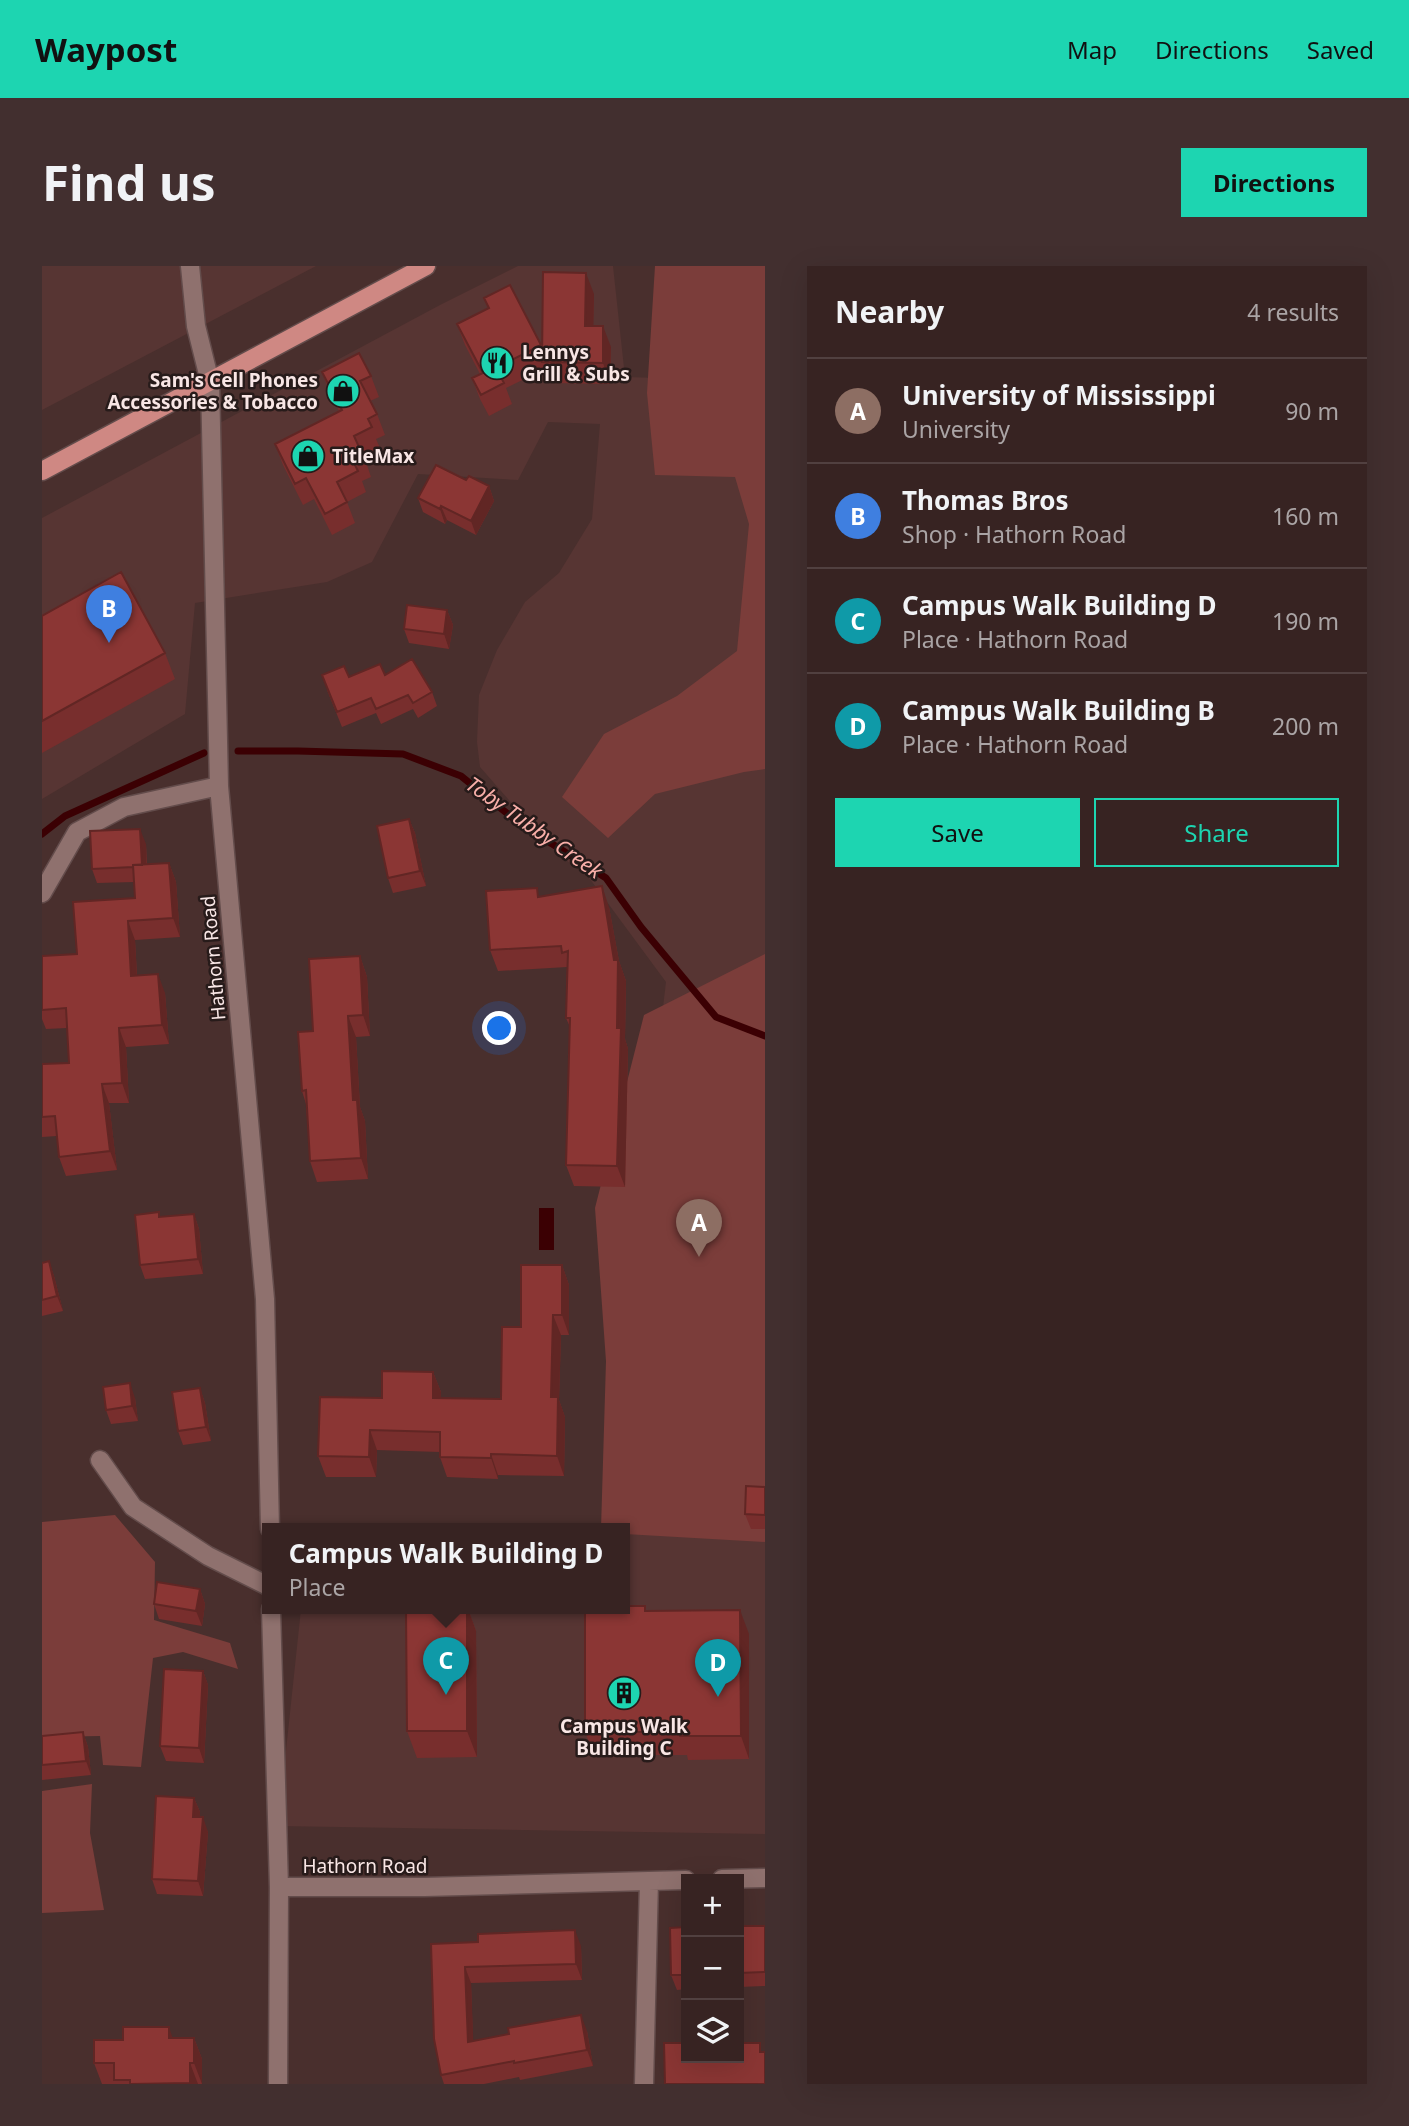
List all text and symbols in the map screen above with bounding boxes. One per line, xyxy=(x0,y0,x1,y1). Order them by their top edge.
text: Waypost xyxy=(35,27,177,72)
text: Map xyxy=(1067,33,1117,66)
text: Directions xyxy=(1155,33,1269,66)
text: Saved xyxy=(1307,33,1374,66)
button: Directions xyxy=(1181,148,1367,217)
text: Find us xyxy=(42,149,216,215)
text: Nearby xyxy=(835,291,944,332)
text: 4 results xyxy=(1247,296,1339,328)
place label: Lennys Grill & Subs xyxy=(522,339,630,387)
restaurant icon: Lennys Grill & Subs xyxy=(478,344,516,382)
place label: Sam's Cell Phones Accessories & Tobacco xyxy=(107,367,318,415)
shop icon: Sam's Cell Phones Accessories & Tobacco xyxy=(324,372,362,410)
text: University of Mississippi xyxy=(902,377,1216,413)
text: A xyxy=(850,395,866,427)
text: 90 m xyxy=(1285,395,1339,427)
text: University xyxy=(902,413,1010,445)
shop icon: TitleMax xyxy=(289,437,327,475)
place label: TitleMax xyxy=(332,443,414,469)
text: Thomas Bros xyxy=(902,482,1069,518)
text: B xyxy=(850,500,866,532)
text: 160 m xyxy=(1272,500,1339,532)
text: Shop · Hathorn Road xyxy=(902,518,1126,550)
pin: B xyxy=(86,585,132,643)
text: Campus Walk Building D xyxy=(902,587,1217,623)
text: C xyxy=(851,605,865,637)
text: 190 m xyxy=(1272,605,1339,637)
text: Place · Hathorn Road xyxy=(902,623,1128,655)
text: Campus Walk Building B xyxy=(902,692,1215,728)
text: D xyxy=(850,710,866,742)
text: 200 m xyxy=(1272,710,1339,742)
text: Place · Hathorn Road xyxy=(902,728,1128,760)
water label: Toby Tubby Creek xyxy=(461,770,610,886)
button: Save xyxy=(835,798,1080,867)
button: Share xyxy=(1094,798,1339,867)
street label: Hathorn Road xyxy=(195,895,231,1021)
your location xyxy=(482,1011,516,1045)
pin: A xyxy=(676,1199,722,1257)
popup xyxy=(262,1523,630,1614)
text: Campus Walk Building D xyxy=(289,1535,603,1571)
text: Place xyxy=(289,1571,345,1603)
pin: C xyxy=(423,1637,469,1695)
pin: D xyxy=(695,1639,741,1697)
building icon: Campus Walk Building C xyxy=(605,1674,643,1712)
place label: Campus Walk Building C xyxy=(560,1713,688,1761)
street label: Hathorn Road xyxy=(302,1853,428,1879)
map controls xyxy=(681,1874,744,2063)
button: + xyxy=(681,1874,744,1937)
button: − xyxy=(681,1937,744,2000)
button: layers xyxy=(681,2000,744,2063)

